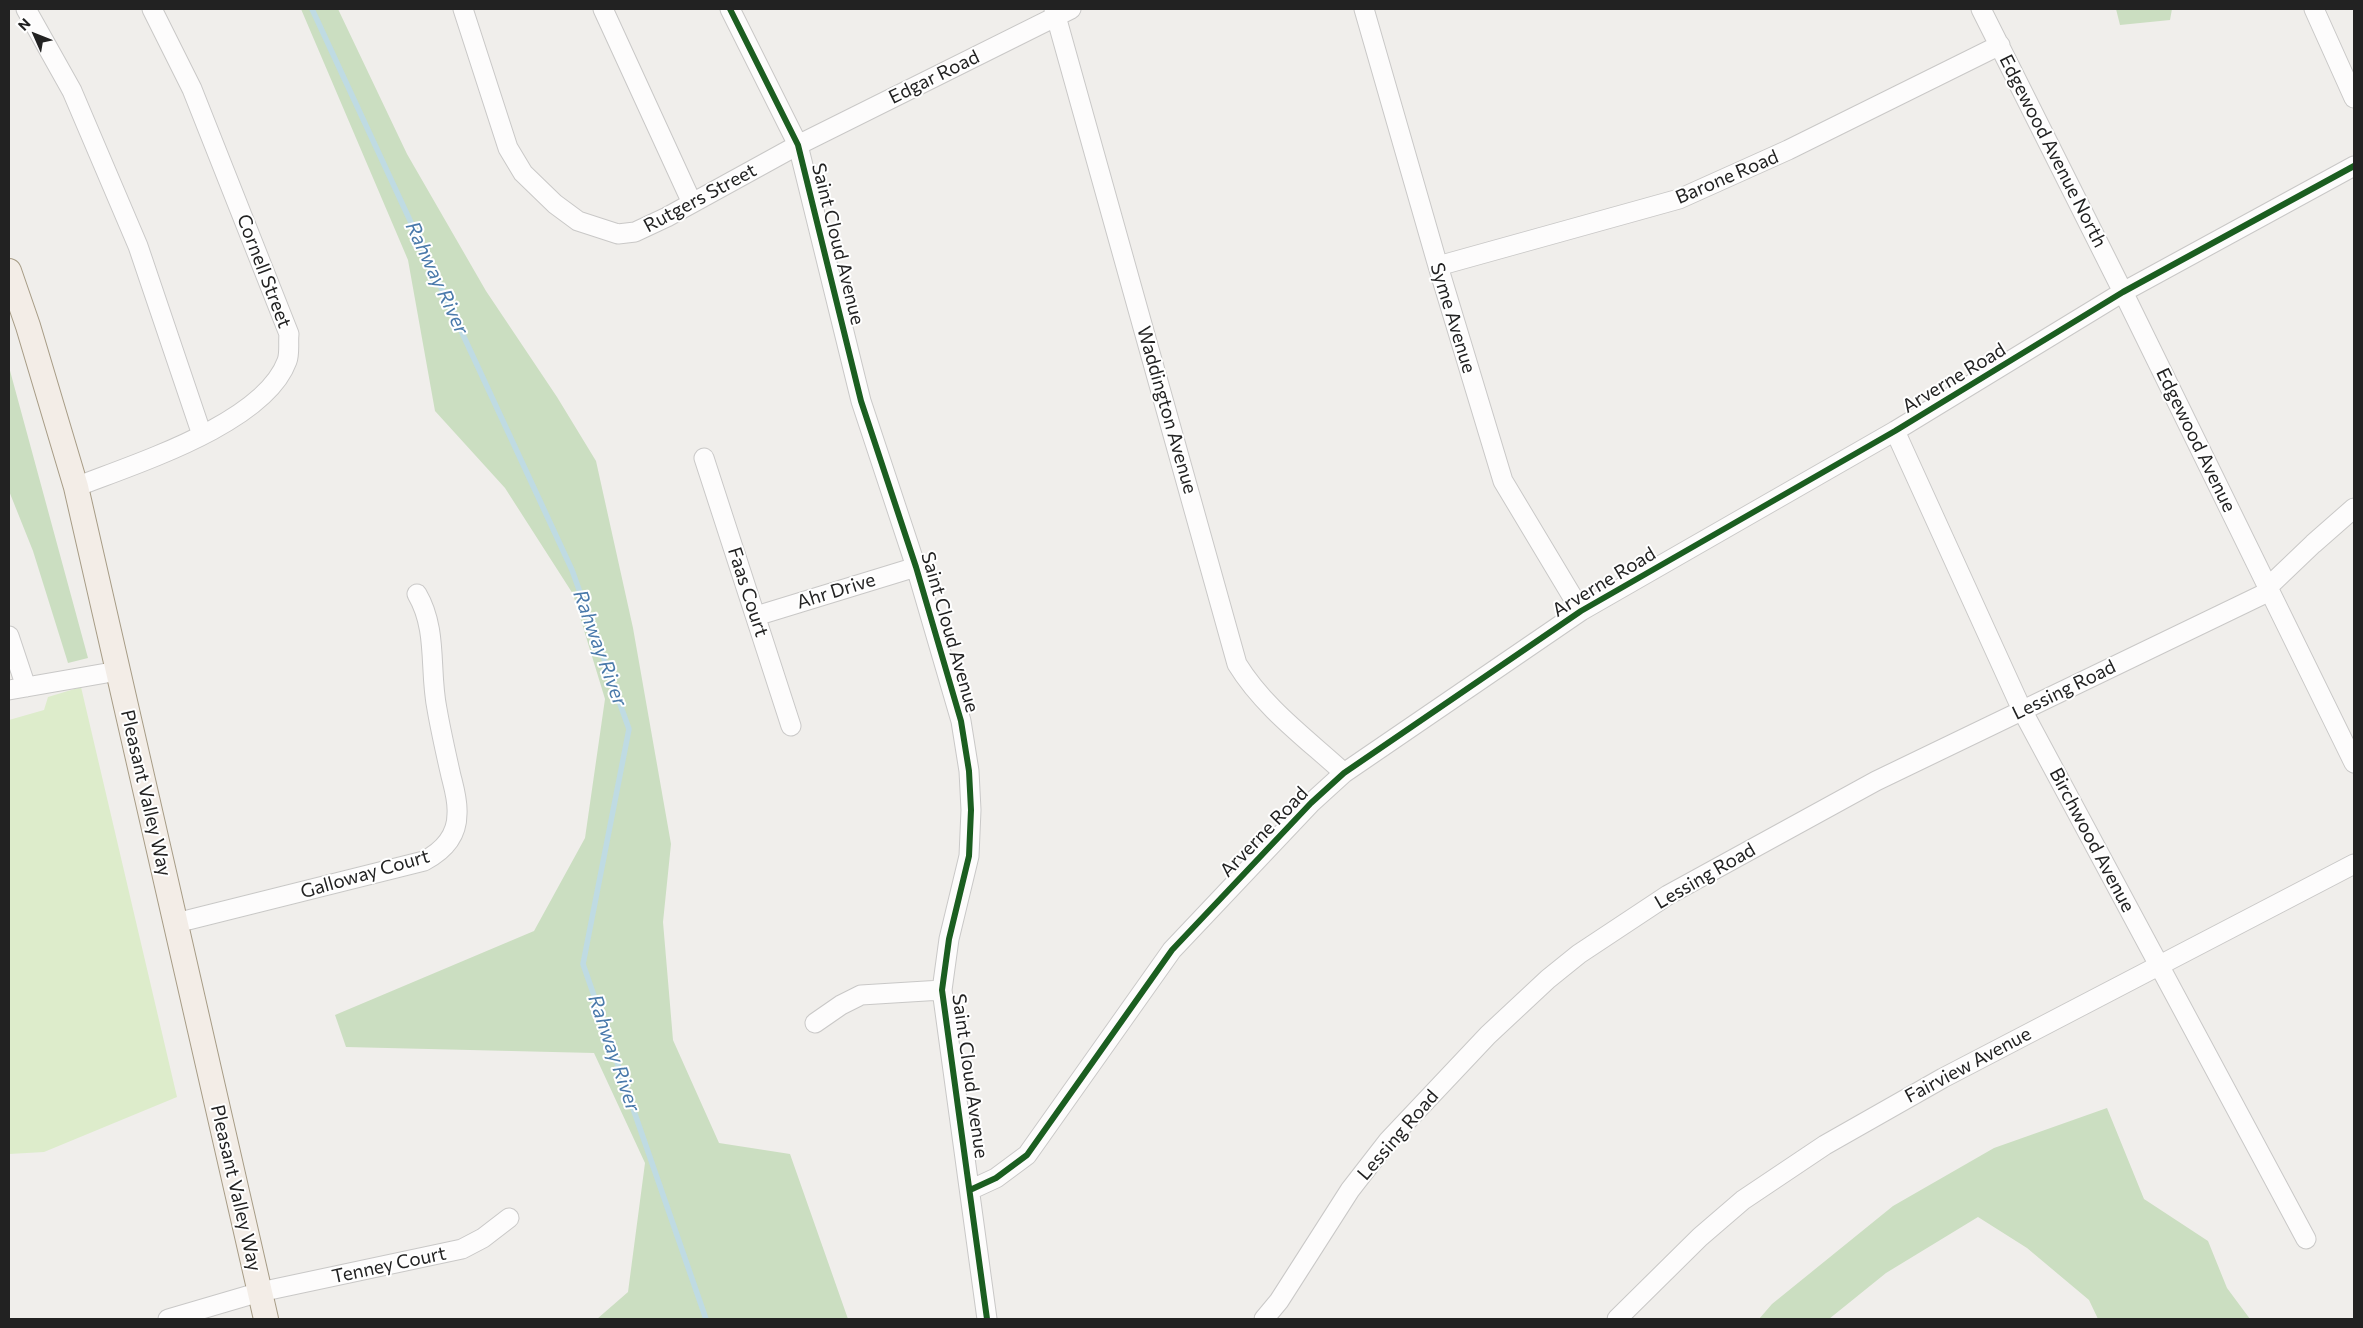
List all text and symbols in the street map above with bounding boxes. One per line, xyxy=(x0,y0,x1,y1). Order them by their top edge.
north arrow xyxy=(10,10,60,60)
text: N xyxy=(14,15,34,34)
street label: Edgar Road xyxy=(885,45,983,109)
street label: Edgewood Avenue North xyxy=(1994,51,2112,251)
street label: Barone Road xyxy=(1672,145,1782,209)
street label: Rutgers Street xyxy=(640,159,760,237)
street label: Saint Cloud Avenue xyxy=(807,161,869,327)
street label: Cornell Street xyxy=(232,211,296,331)
water label: Rahway River xyxy=(400,218,474,338)
street label: Syme Avenue xyxy=(1425,260,1481,376)
street label: Waddington Avenue xyxy=(1132,324,1202,496)
street label: Arverne Road xyxy=(1898,338,2010,418)
street label: Edgewood Avenue xyxy=(2151,364,2241,516)
street label: Arverne Road xyxy=(1548,542,1660,622)
street label: Faas Court xyxy=(723,544,773,640)
street label: Saint Cloud Avenue xyxy=(916,549,984,715)
street label: Ahr Drive xyxy=(794,568,878,614)
water label: Rahway River xyxy=(568,587,632,709)
street label: Lessing Road xyxy=(2009,655,2119,725)
street label: Pleasant Valley Way xyxy=(116,707,176,879)
street label: Birchwood Avenue xyxy=(2044,764,2140,916)
street label: Arverne Road xyxy=(1215,782,1313,882)
street label: Lessing Road xyxy=(1651,838,1759,914)
street label: Galloway Court xyxy=(298,845,432,903)
water label: Rahway River xyxy=(583,991,645,1115)
street label: Saint Cloud Avenue xyxy=(947,992,993,1160)
street label: Fairview Avenue xyxy=(1901,1022,2035,1108)
street label: Lessing Road xyxy=(1353,1085,1443,1185)
street label: Pleasant Valley Way xyxy=(206,1102,266,1274)
street label: Tenney Court xyxy=(330,1242,448,1288)

